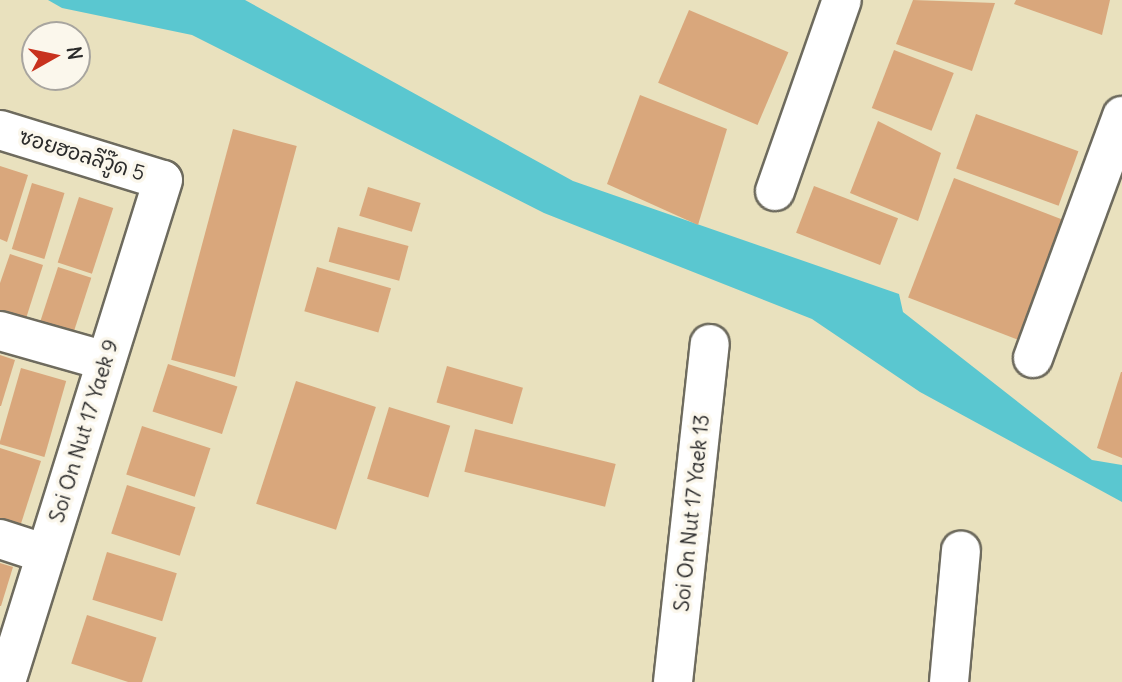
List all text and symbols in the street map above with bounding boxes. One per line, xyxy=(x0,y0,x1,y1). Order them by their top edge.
north arrow xyxy=(21,21,91,91)
text: N xyxy=(62,45,88,61)
street label: ซอยฮอลลีวู๊ด 5 xyxy=(16,124,148,186)
street label: Soi On Nut 17 Yaek 9 xyxy=(44,336,124,526)
street label: Soi On Nut 17 Yaek 13 xyxy=(669,413,715,613)

